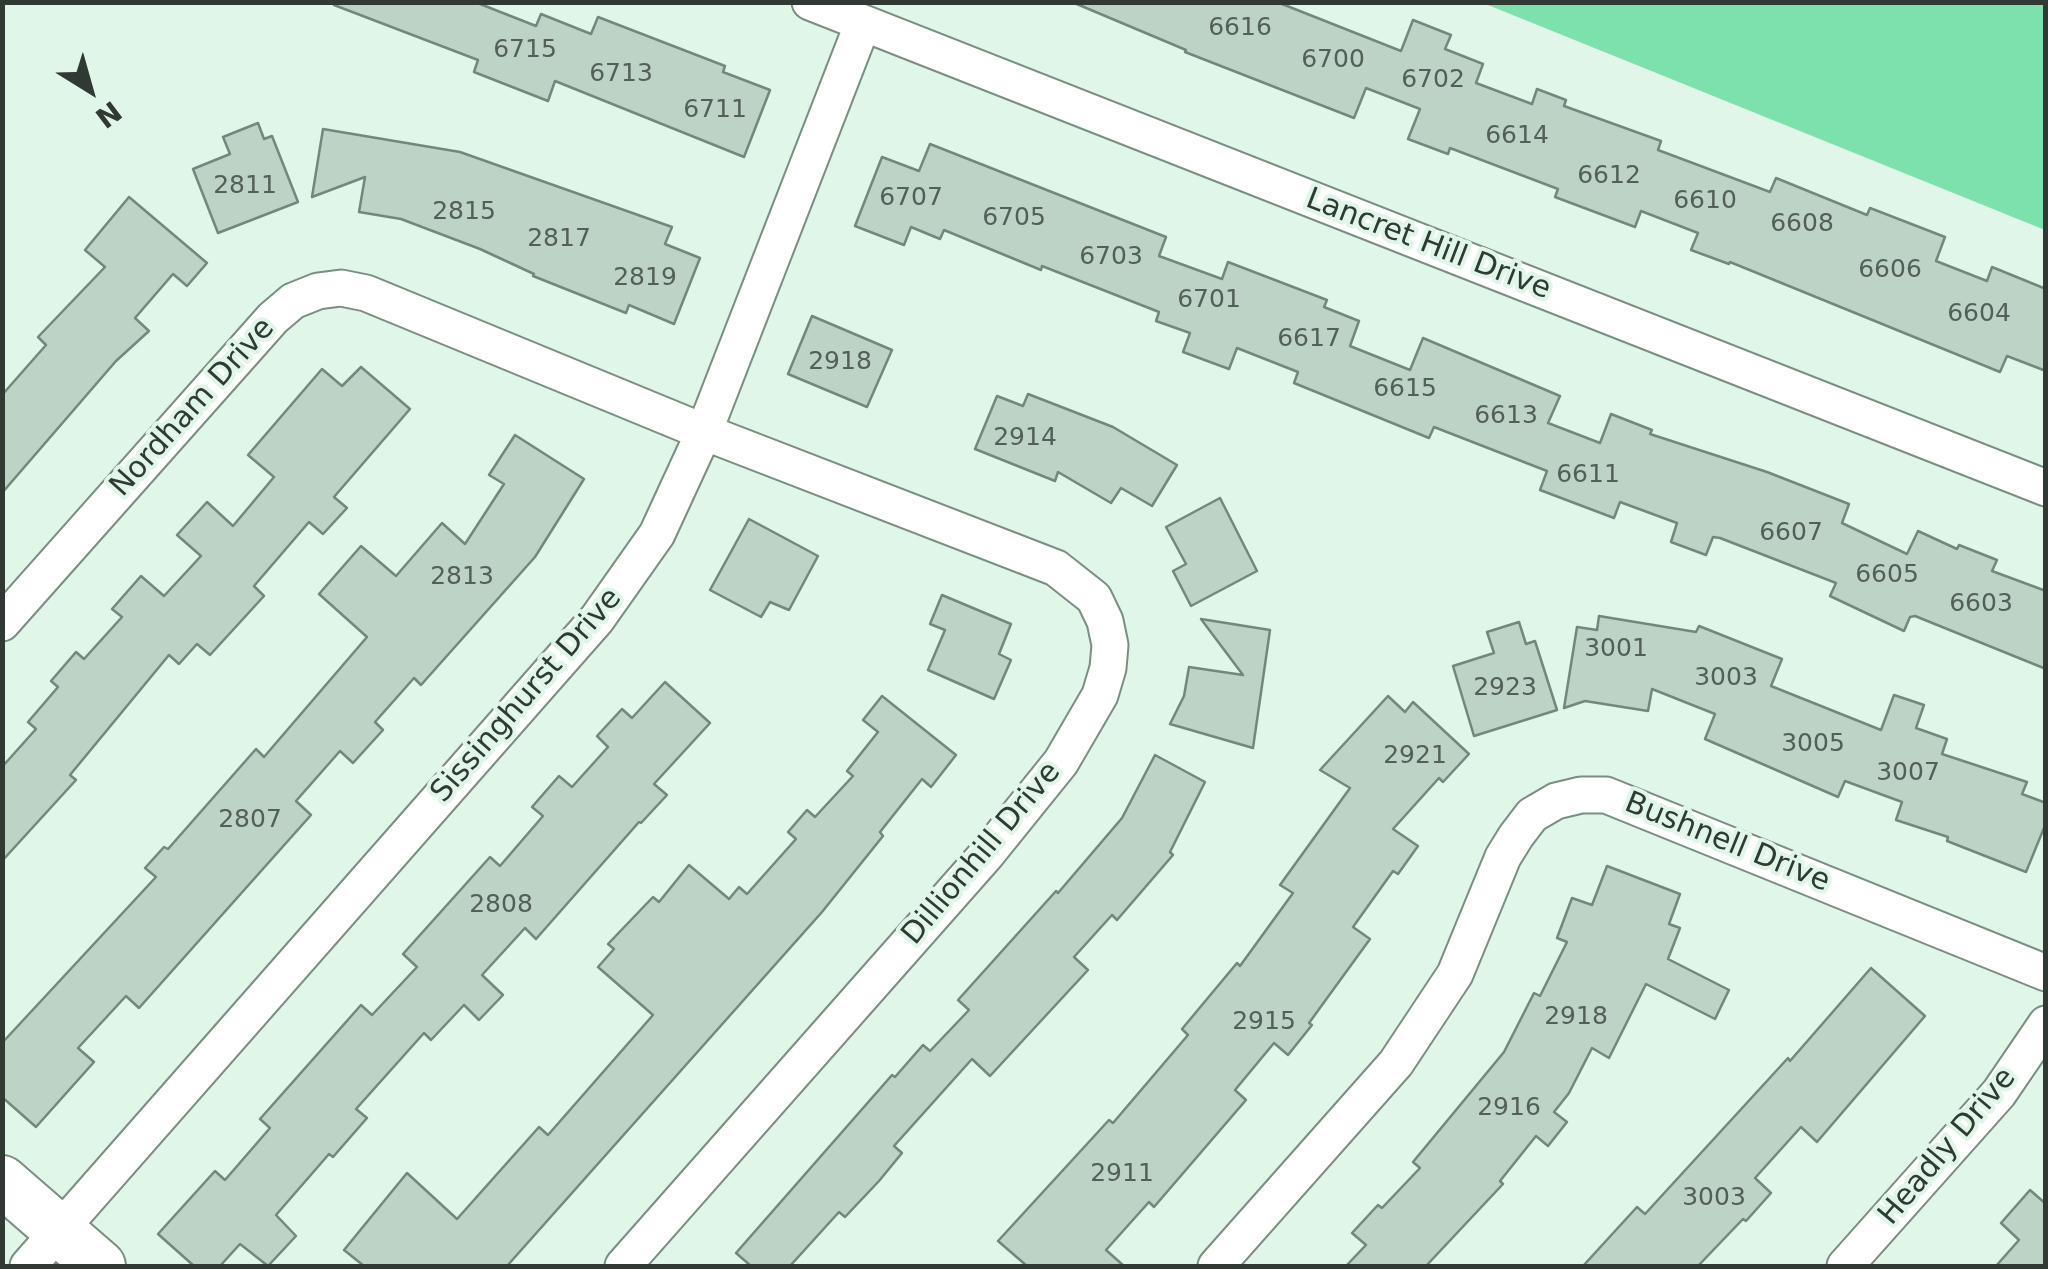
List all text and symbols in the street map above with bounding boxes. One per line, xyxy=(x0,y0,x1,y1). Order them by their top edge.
house number: 6616 xyxy=(1208,13,1272,43)
house number: 6715 xyxy=(493,35,557,65)
north arrow xyxy=(40,40,140,140)
house number: 6700 xyxy=(1301,45,1365,75)
house number: 6713 xyxy=(589,59,653,89)
house number: 6702 xyxy=(1401,65,1465,95)
text: N xyxy=(89,94,128,135)
house number: 6711 xyxy=(683,95,747,125)
house number: 6614 xyxy=(1485,121,1549,151)
house number: 6612 xyxy=(1577,161,1641,191)
house number: 2811 xyxy=(213,171,277,201)
street label: Lancret Hill Drive xyxy=(1301,182,1555,308)
house number: 6707 xyxy=(879,183,943,213)
house number: 6610 xyxy=(1673,186,1737,216)
house number: 2815 xyxy=(432,197,496,227)
house number: 6705 xyxy=(982,203,1046,233)
house number: 6608 xyxy=(1770,209,1834,239)
house number: 2817 xyxy=(527,224,591,254)
house number: 6703 xyxy=(1079,242,1143,272)
house number: 6606 xyxy=(1858,255,1922,285)
house number: 2819 xyxy=(613,263,677,293)
house number: 6701 xyxy=(1177,285,1241,315)
house number: 6604 xyxy=(1947,299,2011,329)
street label: Nordham Drive xyxy=(103,311,283,505)
house number: 6617 xyxy=(1277,324,1341,354)
house number: 2918 xyxy=(808,347,872,377)
house number: 6615 xyxy=(1373,374,1437,404)
house number: 6613 xyxy=(1474,401,1538,431)
house number: 2914 xyxy=(993,423,1057,453)
house number: 6611 xyxy=(1556,460,1620,490)
house number: 6607 xyxy=(1759,518,1823,548)
house number: 6605 xyxy=(1855,560,1919,590)
house number: 2813 xyxy=(430,562,494,592)
street label: Sissinghurst Drive xyxy=(424,581,630,811)
house number: 6603 xyxy=(1949,589,2013,619)
house number: 3001 xyxy=(1584,634,1648,664)
house number: 3003 xyxy=(1694,663,1758,693)
house number: 2923 xyxy=(1473,673,1537,703)
house number: 3005 xyxy=(1781,729,1845,759)
house number: 2921 xyxy=(1383,741,1447,771)
street label: Dillionhill Drive xyxy=(895,755,1069,953)
house number: 3007 xyxy=(1876,758,1940,788)
street label: Bushnell Drive xyxy=(1619,785,1835,901)
house number: 2807 xyxy=(218,805,282,835)
house number: 2808 xyxy=(469,890,533,920)
house number: 2918 xyxy=(1544,1002,1608,1032)
house number: 2915 xyxy=(1232,1007,1296,1037)
street label: Headly Drive xyxy=(1872,1061,2024,1233)
house number: 2916 xyxy=(1477,1093,1541,1123)
house number: 2911 xyxy=(1090,1159,1154,1189)
house number: 3003 xyxy=(1682,1183,1746,1213)

